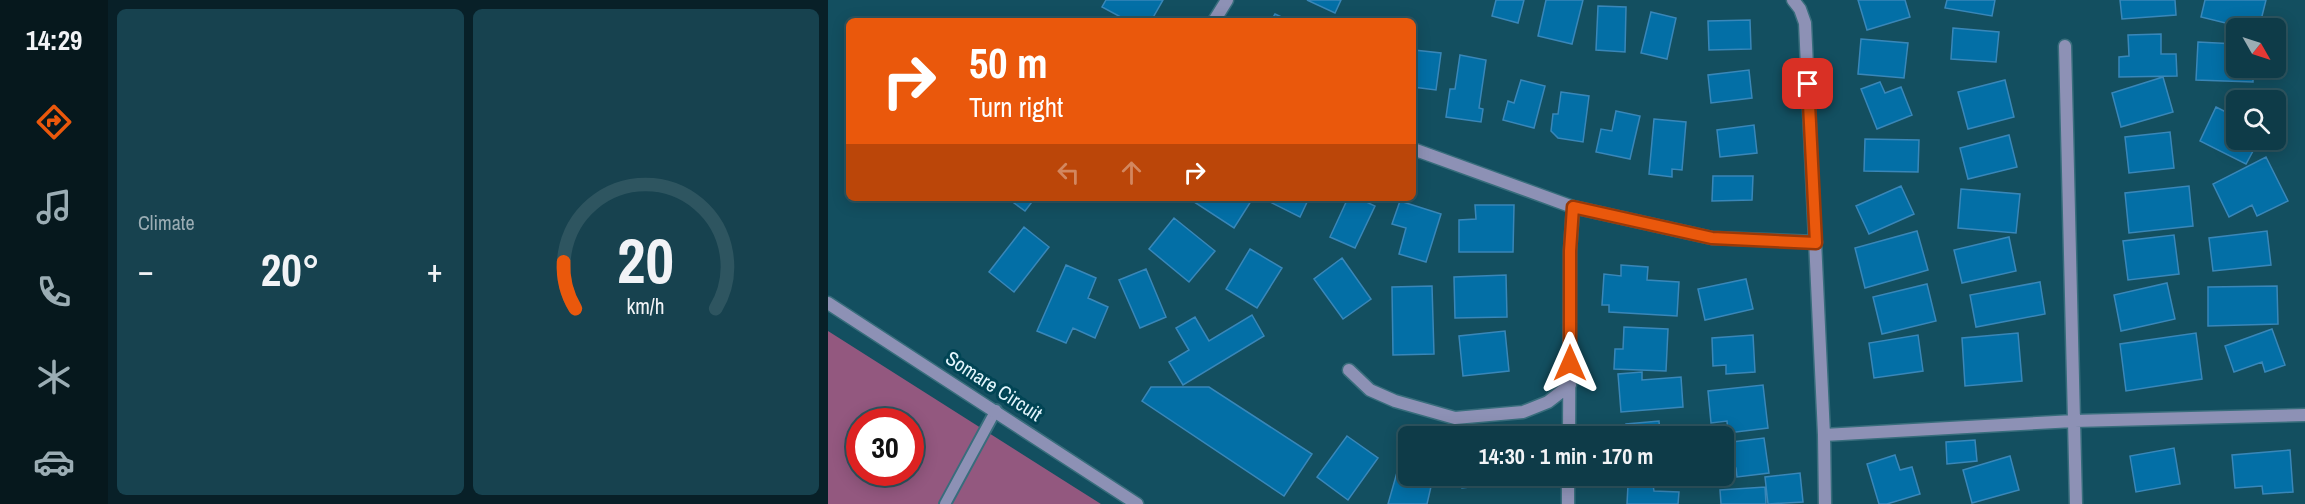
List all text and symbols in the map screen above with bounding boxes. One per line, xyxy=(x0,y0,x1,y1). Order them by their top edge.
north arrow xyxy=(2226,18,2286,78)
map controls xyxy=(2226,18,2286,150)
text: 14:29 xyxy=(26,22,82,58)
text: 50 m xyxy=(969,35,1048,91)
icon: right xyxy=(870,42,948,120)
pin xyxy=(1782,58,1833,109)
icon: arrive xyxy=(1791,67,1824,100)
text: Turn right xyxy=(969,89,1063,125)
button: search xyxy=(2226,90,2286,150)
icon: directions xyxy=(33,101,75,143)
icon: left xyxy=(1052,156,1085,189)
icon: ahead xyxy=(1115,156,1148,189)
icon: right xyxy=(1178,156,1211,189)
icon: music xyxy=(33,186,75,228)
text: Climate xyxy=(138,209,195,236)
text: 20 xyxy=(617,218,674,302)
text: 20° xyxy=(261,239,320,300)
text: − xyxy=(138,248,154,292)
text: + xyxy=(427,248,442,292)
icon: phone xyxy=(33,271,75,313)
text: km/h xyxy=(627,292,665,321)
position arrow xyxy=(1538,331,1602,395)
street label: Somare Circuit xyxy=(941,344,1048,427)
icon: climate xyxy=(33,356,75,398)
speed limit sign: 30 xyxy=(846,408,924,486)
icon: car xyxy=(33,441,75,483)
text: 14:30 · 1 min · 170 m xyxy=(1479,441,1653,471)

